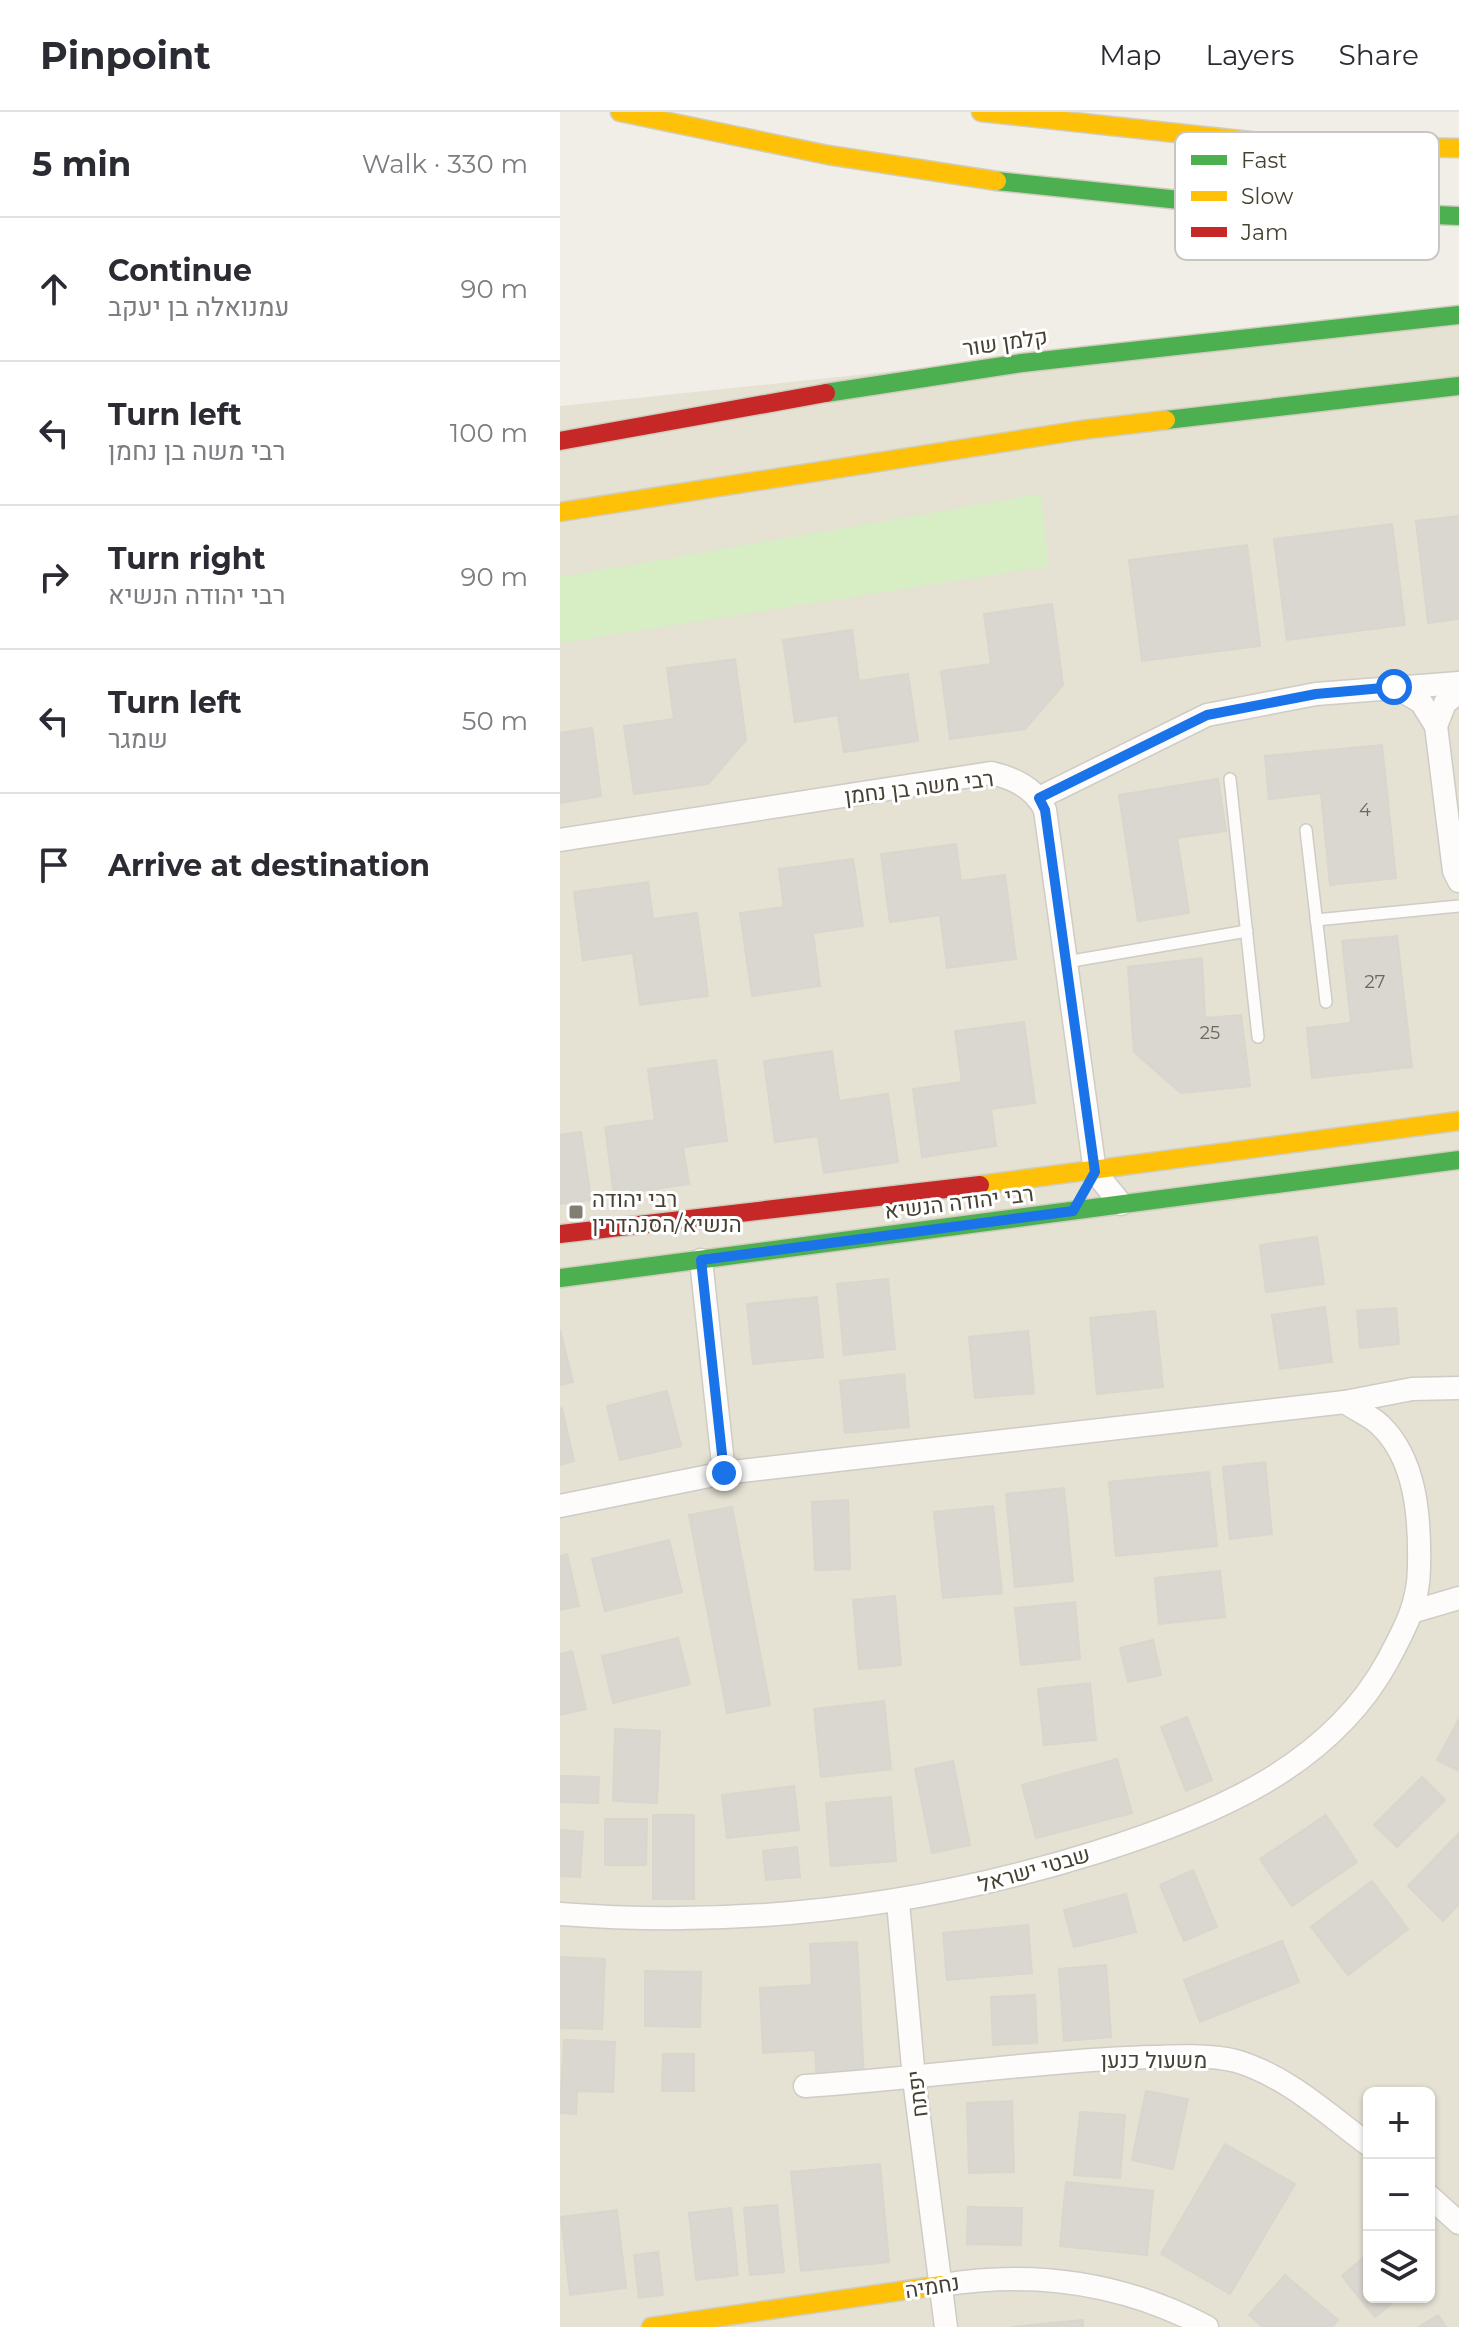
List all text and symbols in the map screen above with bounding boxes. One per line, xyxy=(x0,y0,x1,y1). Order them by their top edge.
text: Pinpoint xyxy=(40,32,211,79)
text: Map xyxy=(1099,38,1162,72)
text: Layers xyxy=(1206,38,1295,72)
text: Share xyxy=(1339,38,1419,72)
legend xyxy=(1175,132,1439,260)
text: 5 min xyxy=(32,143,131,185)
text: Fast xyxy=(1241,147,1287,174)
text: Walk · 330 m xyxy=(362,148,528,180)
text: Slow xyxy=(1241,183,1294,210)
text: Jam xyxy=(1240,219,1288,246)
text: Continue xyxy=(108,252,252,289)
icon: ahead xyxy=(32,267,76,311)
text: 90 m xyxy=(461,273,528,305)
text: עמנואלה בן יעקב xyxy=(108,291,290,323)
street label: קלמן שור xyxy=(961,323,1049,362)
text: Turn left xyxy=(108,396,241,433)
icon: left xyxy=(32,411,76,455)
text: 100 m xyxy=(450,417,528,449)
text: רבי משה בן נחמן xyxy=(108,435,286,467)
text: Turn right xyxy=(108,540,265,577)
icon: right xyxy=(32,555,76,599)
text: 90 m xyxy=(461,561,528,593)
text: רבי יהודה הנשיא xyxy=(108,579,285,611)
route start xyxy=(1376,669,1412,705)
text: Turn left xyxy=(108,684,241,721)
icon: left xyxy=(32,699,76,743)
text: 50 m xyxy=(462,705,528,737)
text: שמגר xyxy=(108,723,168,755)
street label: רבי משה בן נחמן xyxy=(843,765,995,810)
house number: 4 xyxy=(1359,799,1371,821)
icon: arrive xyxy=(32,843,76,887)
text: Arrive at destination xyxy=(108,847,430,884)
house number: 27 xyxy=(1365,971,1385,993)
house number: 25 xyxy=(1200,1022,1220,1044)
street label: רבי יהודה הנשיא xyxy=(883,1180,1035,1225)
place label: רבי יהודה הנשיא/הסנהדרין xyxy=(592,1186,742,1238)
marker: רבי יהודה הנשיא/הסנהדרין xyxy=(567,1203,585,1221)
route end xyxy=(706,1455,742,1491)
street label: שבטי ישראל xyxy=(975,1841,1093,1898)
street label: משעול כנען xyxy=(1101,2047,1207,2074)
street label: יפתח xyxy=(901,2069,934,2119)
map controls xyxy=(1363,2087,1435,2303)
button: + xyxy=(1363,2087,1435,2159)
button: − xyxy=(1363,2159,1435,2231)
button: layers xyxy=(1363,2231,1435,2303)
street label: נחמיה xyxy=(903,2269,961,2304)

